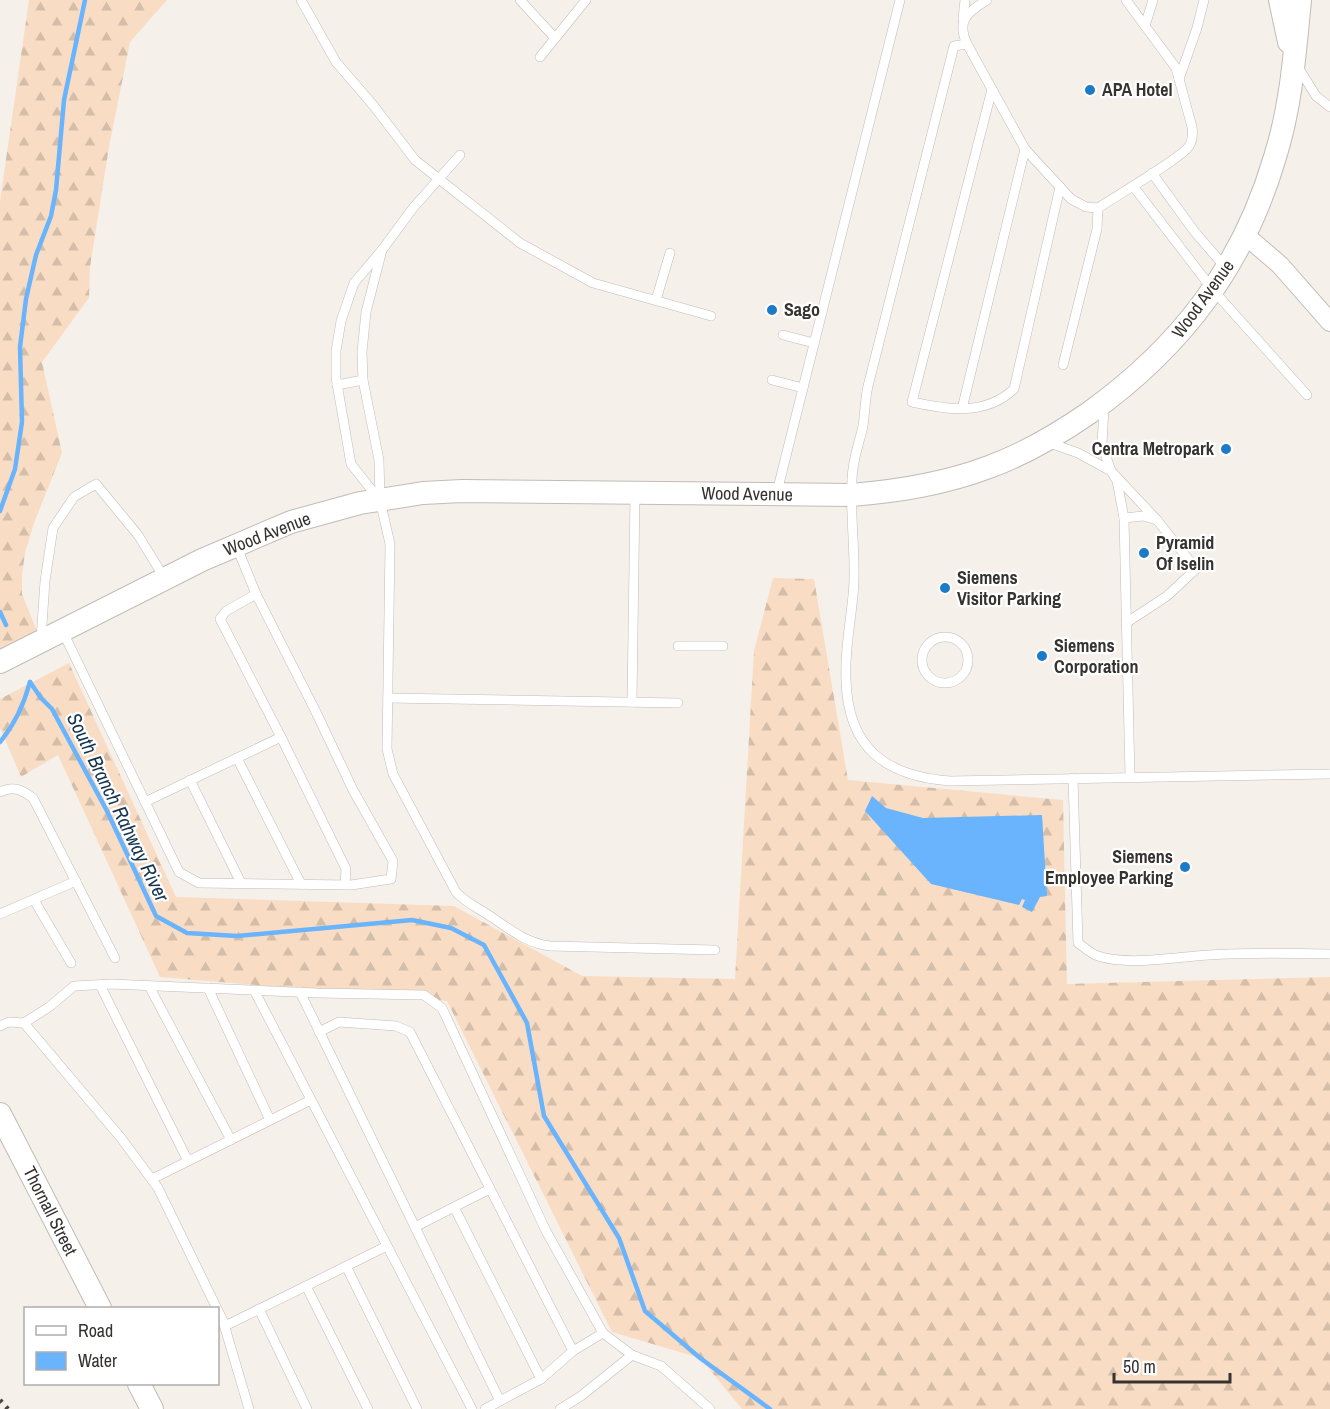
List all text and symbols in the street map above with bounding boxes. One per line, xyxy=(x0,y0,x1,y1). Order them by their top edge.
place label: APA Hotel xyxy=(1102,77,1173,102)
marker: APA Hotel xyxy=(1083,83,1097,97)
street label: Wood Avenue xyxy=(1166,254,1240,343)
place label: Sago xyxy=(784,297,820,322)
marker: Sago xyxy=(765,303,779,317)
place label: Centra Metropark xyxy=(1092,436,1215,461)
marker: Centra Metropark xyxy=(1219,442,1233,456)
street label: Wood Avenue xyxy=(701,480,793,507)
street label: Wood Avenue xyxy=(220,505,314,562)
place label: Pyramid Of Iselin xyxy=(1156,530,1214,576)
marker: Pyramid Of Iselin xyxy=(1137,546,1151,560)
place label: Siemens Visitor Parking xyxy=(957,565,1061,611)
marker: Siemens Visitor Parking xyxy=(938,581,952,595)
place label: Siemens Corporation xyxy=(1054,633,1138,679)
marker: Siemens Corporation xyxy=(1035,649,1049,663)
water label: South Branch Rahway River xyxy=(61,708,176,906)
place label: Siemens Employee Parking xyxy=(1045,844,1173,890)
marker: Siemens Employee Parking xyxy=(1178,860,1192,874)
street label: Thornall Street xyxy=(17,1162,84,1260)
legend xyxy=(24,1307,219,1385)
text: Road xyxy=(78,1318,113,1343)
scale bar xyxy=(1114,1346,1230,1384)
text: Water xyxy=(78,1348,117,1373)
text: 50 m xyxy=(1123,1354,1156,1379)

